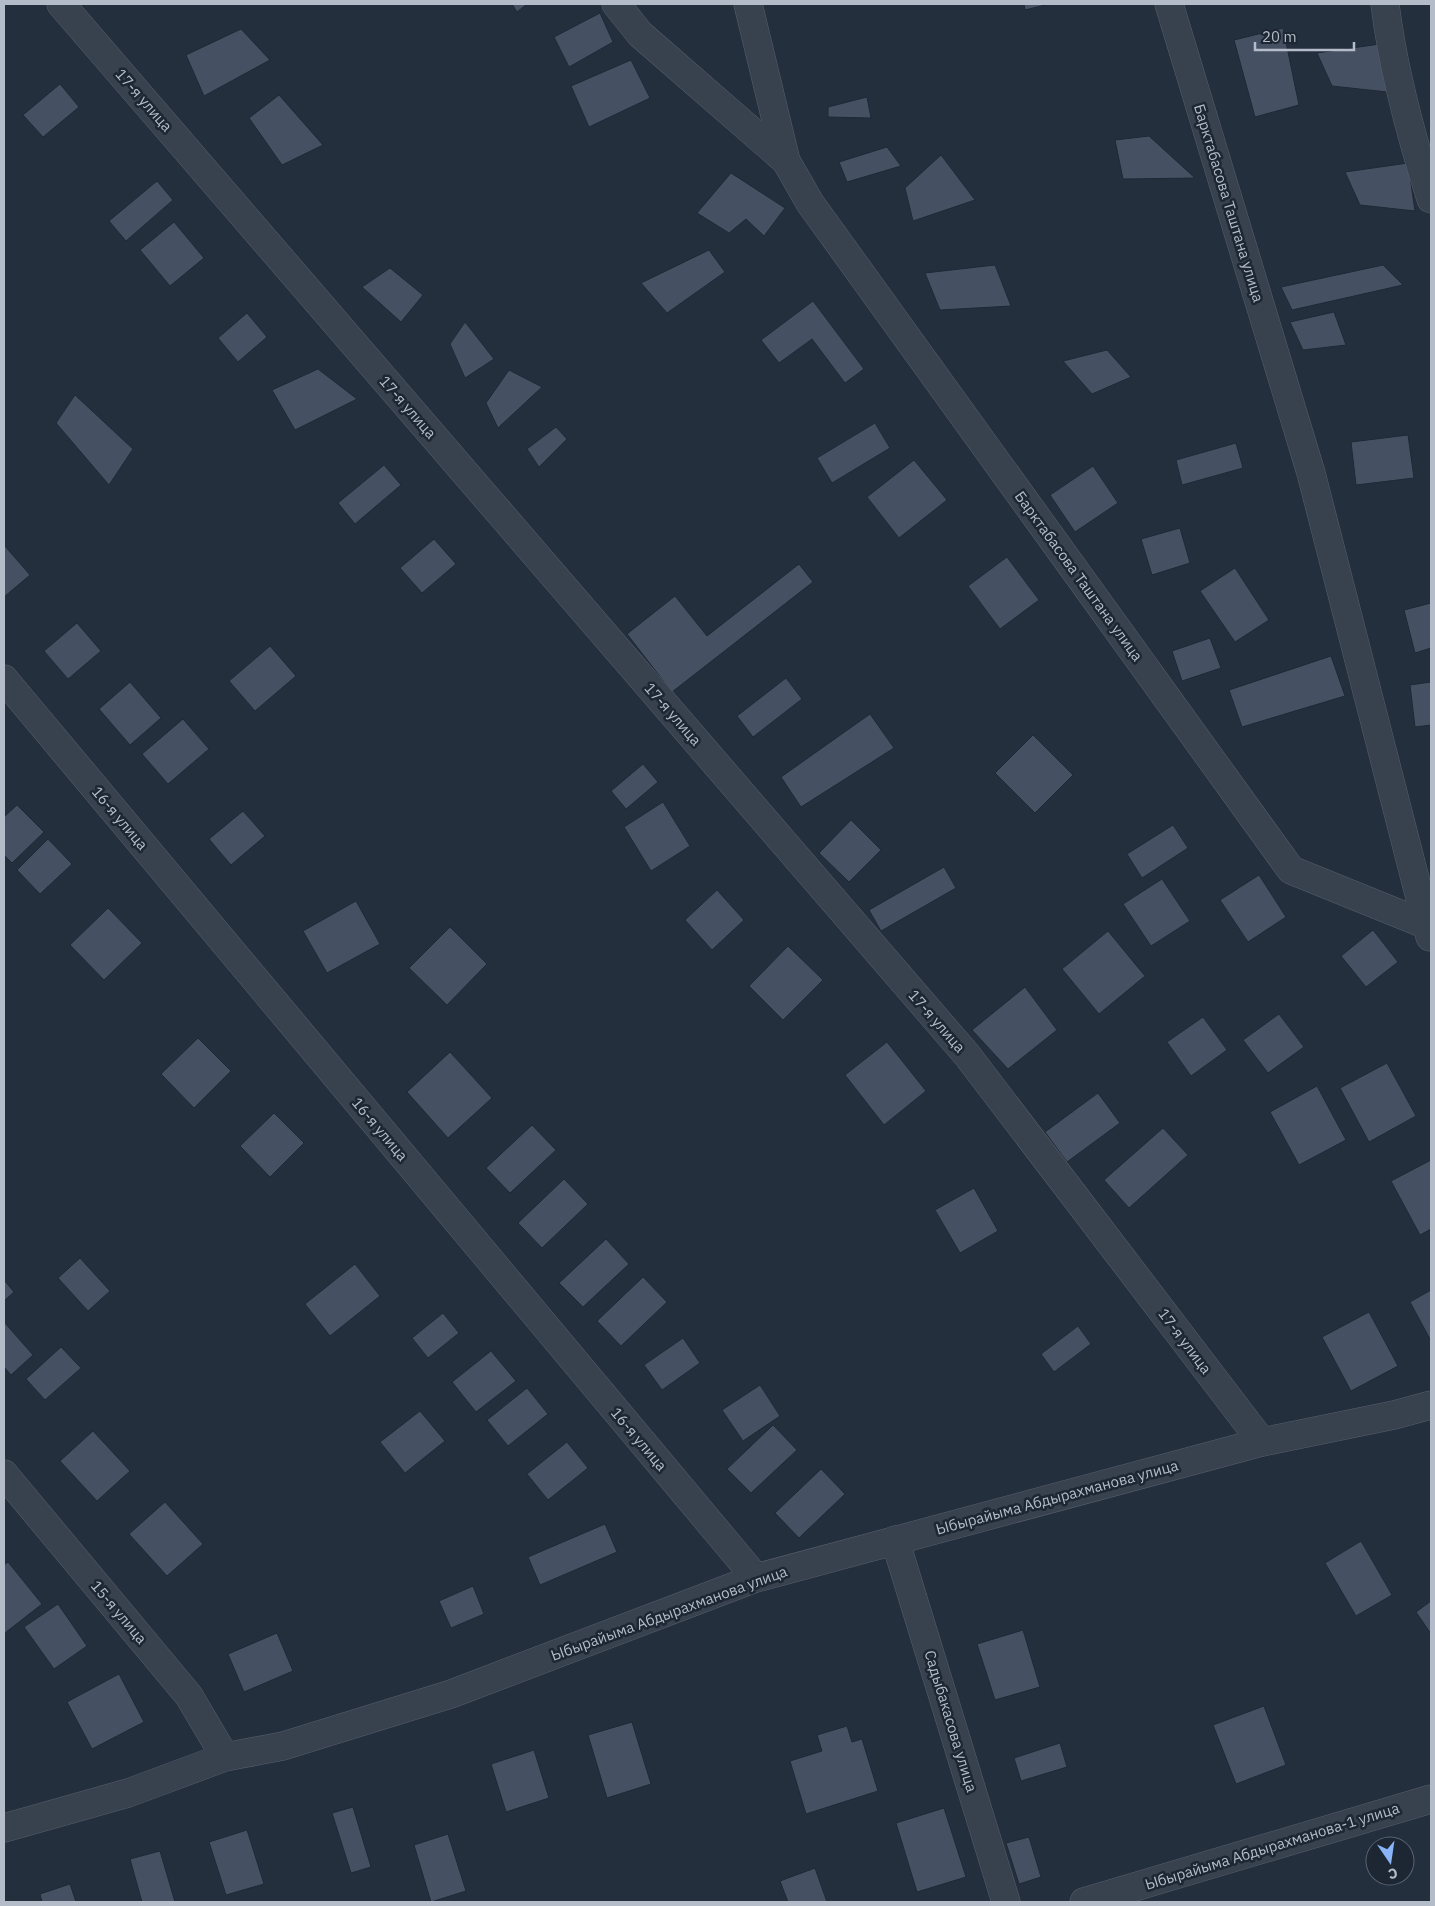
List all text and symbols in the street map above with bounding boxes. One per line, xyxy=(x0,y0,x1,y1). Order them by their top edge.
scale bar xyxy=(1255,20,1354,52)
text: 20 m xyxy=(1262,27,1297,46)
street label: 17-я улица xyxy=(112,65,176,135)
street label: Барктабасова Таштана улица xyxy=(1190,102,1268,304)
street label: 17-я улица xyxy=(376,372,440,442)
street label: Барктабасова Таштана улица xyxy=(1011,487,1147,665)
street label: 17-я улица xyxy=(641,679,705,749)
street label: 16-я улица xyxy=(88,782,152,854)
street label: 17-я улица xyxy=(905,986,969,1056)
street label: 16-я улица xyxy=(348,1093,412,1165)
street label: 17-я улица xyxy=(1154,1304,1216,1378)
street label: 16-я улица xyxy=(607,1403,671,1475)
street label: Ыбырайыма Абдырахманова улица xyxy=(934,1455,1180,1539)
street label: Ыбырайыма Абдырахманова улица xyxy=(548,1561,790,1665)
street label: 15-я улица xyxy=(87,1576,151,1648)
street label: Садыбакасова улица xyxy=(920,1648,982,1794)
street label: Ыбырайыма Абдырахманова-1 улица xyxy=(1142,1798,1402,1894)
north arrow xyxy=(1365,1836,1415,1886)
text: С xyxy=(1386,1864,1399,1883)

